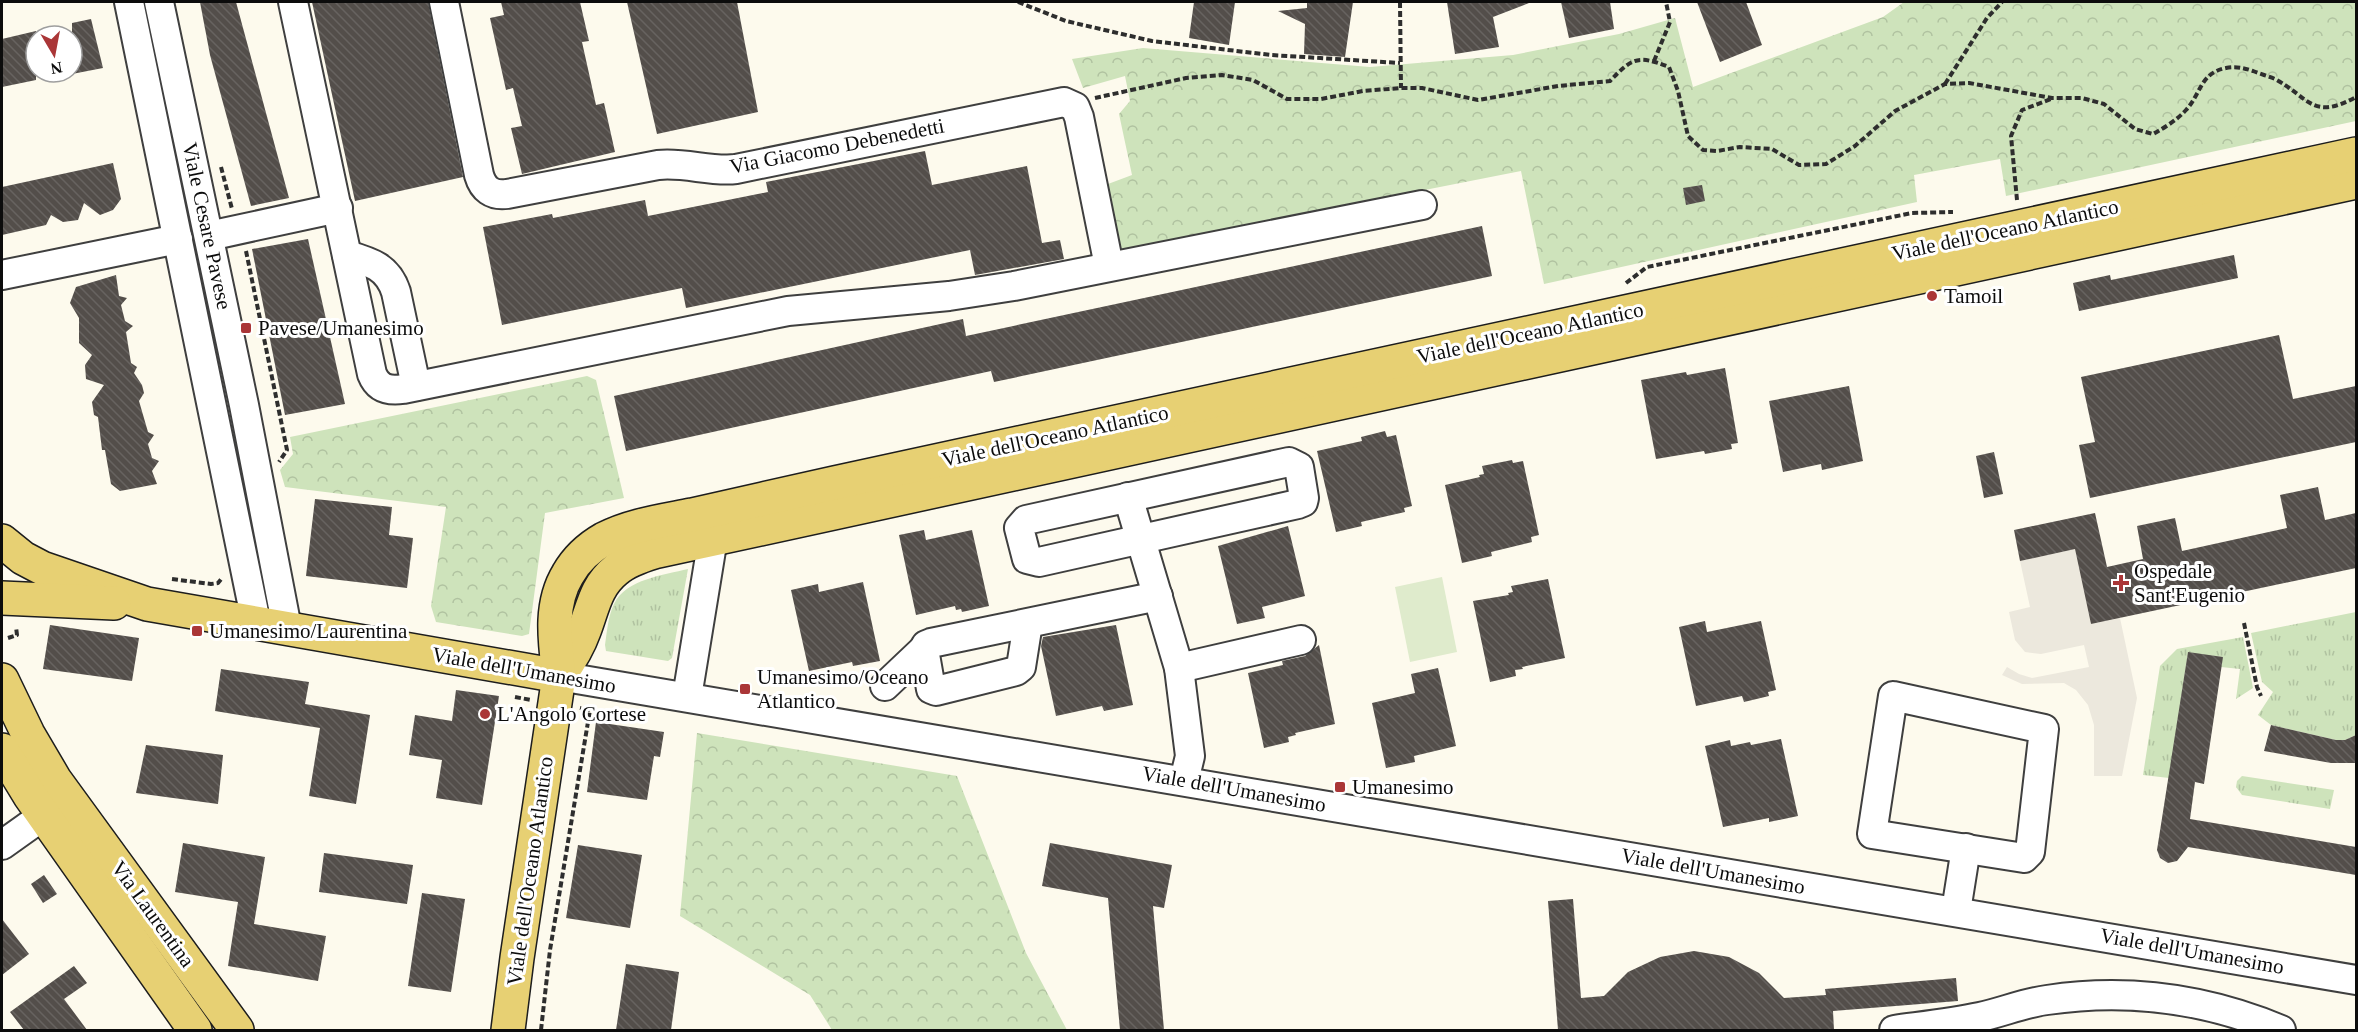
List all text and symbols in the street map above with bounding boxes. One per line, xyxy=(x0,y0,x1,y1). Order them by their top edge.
north arrow xyxy=(24,24,84,84)
text: N xyxy=(49,59,64,78)
street label: Via Giacomo Debenedetti xyxy=(728,113,946,179)
street label: Viale Cesare Pavese xyxy=(178,140,236,312)
street label: Viale dell'Oceano Atlantico xyxy=(1889,194,2121,266)
place label: Tamoil xyxy=(1944,284,2003,308)
marker: Tamoil xyxy=(1925,289,1939,303)
street label: Viale dell'Oceano Atlantico xyxy=(1414,297,1646,369)
place label: Pavese/Umanesimo xyxy=(258,316,424,340)
marker: Pavese/Umanesimo xyxy=(239,321,253,335)
street label: Viale dell'Oceano Atlantico xyxy=(939,400,1171,472)
place label: Ospedale Sant'Eugenio xyxy=(2134,559,2245,607)
marker: Ospedale Sant'Eugenio xyxy=(2112,574,2130,592)
place label: Umanesimo/Laurentina xyxy=(209,619,408,643)
marker: Umanesimo/Laurentina xyxy=(190,624,204,638)
street label: Viale dell'Umanesimo xyxy=(430,642,618,698)
place label: Umanesimo/Oceano Atlantico xyxy=(757,665,928,713)
marker: Umanesimo/Oceano Atlantico xyxy=(738,682,752,696)
place label: L'Angolo Cortese xyxy=(497,702,646,726)
marker: L'Angolo Cortese xyxy=(478,707,492,721)
street label: Viale dell'Oceano Atlantico xyxy=(502,755,558,987)
street label: Viale dell'Umanesimo xyxy=(1140,761,1328,817)
place label: Umanesimo xyxy=(1352,775,1453,799)
marker: Umanesimo xyxy=(1333,780,1347,794)
street label: Viale dell'Umanesimo xyxy=(1619,843,1807,899)
street label: Via Laurentina xyxy=(106,856,200,972)
street label: Viale dell'Umanesimo xyxy=(2098,923,2286,979)

